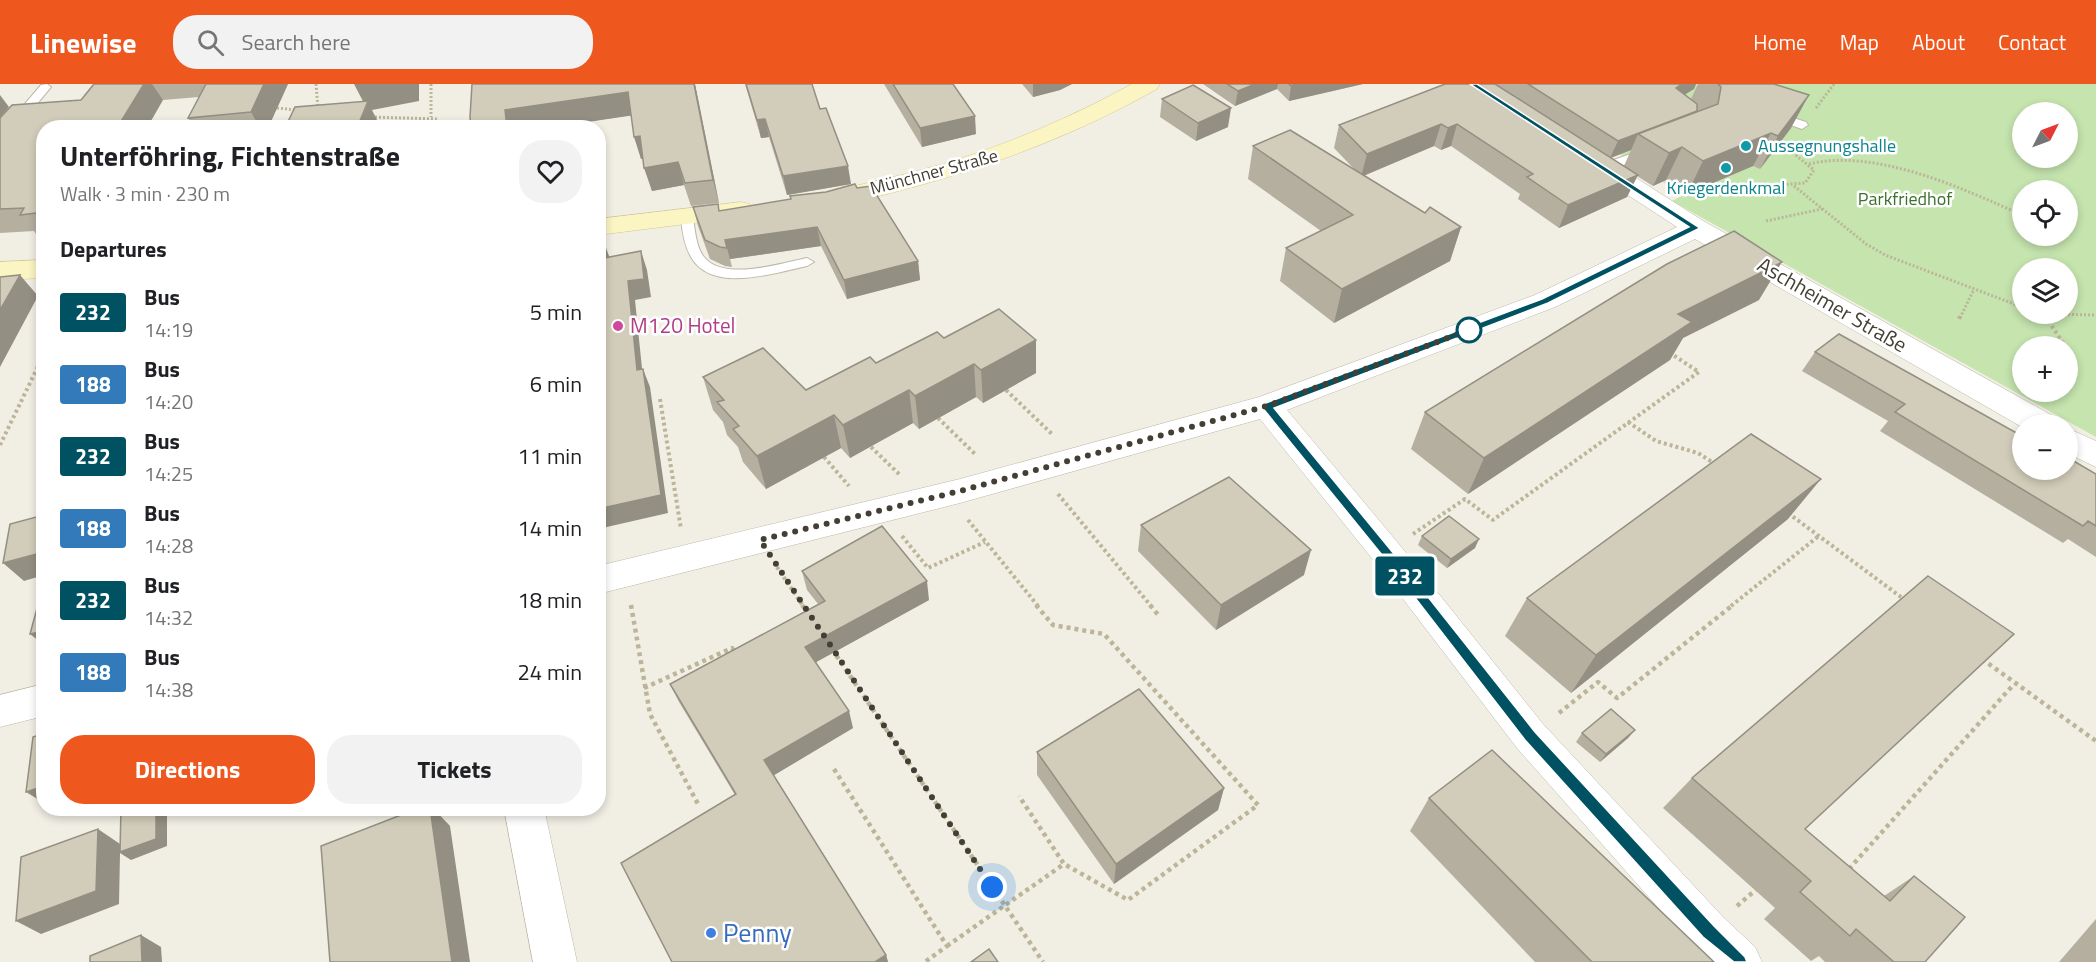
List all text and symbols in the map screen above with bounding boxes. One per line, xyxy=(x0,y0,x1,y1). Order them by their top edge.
search box xyxy=(173,15,593,69)
text: Linewise xyxy=(30,21,137,64)
text: Search here xyxy=(242,25,351,59)
icon: search xyxy=(194,26,227,59)
text: Home xyxy=(1753,26,1807,58)
text: Map xyxy=(1840,26,1879,58)
text: About xyxy=(1912,26,1965,58)
text: Contact xyxy=(1998,26,2066,58)
north arrow xyxy=(2012,102,2078,168)
map controls xyxy=(2012,102,2078,480)
place label: Aussegnungshalle xyxy=(1758,132,1896,159)
text: Unterföhring, Fichtenstraße xyxy=(60,134,400,177)
marker: Aussegnungshalle xyxy=(1739,139,1753,153)
button: heart xyxy=(519,140,582,203)
street label: Münchner Straße xyxy=(867,141,1001,202)
marker: Kriegerdenkmal xyxy=(1719,161,1733,175)
place label: Kriegerdenkmal xyxy=(1667,174,1785,201)
text: Walk · 3 min · 230 m xyxy=(60,178,230,209)
button: locate xyxy=(2012,180,2078,246)
park label: Parkfriedhof xyxy=(1858,185,1952,212)
text: Departures xyxy=(60,232,167,266)
street label: Aschheimer Straße xyxy=(1752,248,1913,360)
button: layers xyxy=(2012,258,2078,324)
text: Bus xyxy=(144,280,180,314)
text: 5 min xyxy=(530,295,582,329)
text: 232 xyxy=(75,296,111,328)
place label: M120 Hotel xyxy=(630,309,735,341)
text: 14:19 xyxy=(144,314,193,345)
unlabelled marker xyxy=(1456,317,1482,343)
marker: M120 Hotel xyxy=(611,319,625,333)
button: + xyxy=(2012,336,2078,402)
text: Bus xyxy=(144,352,180,386)
text: 6 min xyxy=(530,367,582,401)
text: 188 xyxy=(75,368,111,400)
text: 14:20 xyxy=(144,386,193,417)
button: − xyxy=(2012,414,2078,480)
text: Bus xyxy=(144,424,180,458)
text: 11 min xyxy=(517,439,582,473)
text: 232 xyxy=(75,440,111,472)
text: 14:25 xyxy=(144,458,193,489)
text: Bus xyxy=(144,496,180,530)
text: 14 min xyxy=(517,511,582,545)
text: 188 xyxy=(75,512,111,544)
text: 14:28 xyxy=(144,530,193,561)
line badge: 232 xyxy=(1370,556,1440,596)
text: 232 xyxy=(1387,560,1423,592)
text: Bus xyxy=(144,568,180,602)
text: 18 min xyxy=(517,583,582,617)
text: 232 xyxy=(75,584,111,616)
text: 14:32 xyxy=(144,602,193,633)
text: Bus xyxy=(144,640,180,674)
text: 24 min xyxy=(517,655,582,689)
text: 188 xyxy=(75,656,111,688)
text: 14:38 xyxy=(144,674,193,705)
button: Directions xyxy=(60,735,315,804)
button: Tickets xyxy=(327,735,582,804)
your location xyxy=(977,872,1007,902)
place label: Penny xyxy=(723,913,792,952)
marker: Penny xyxy=(704,926,718,940)

